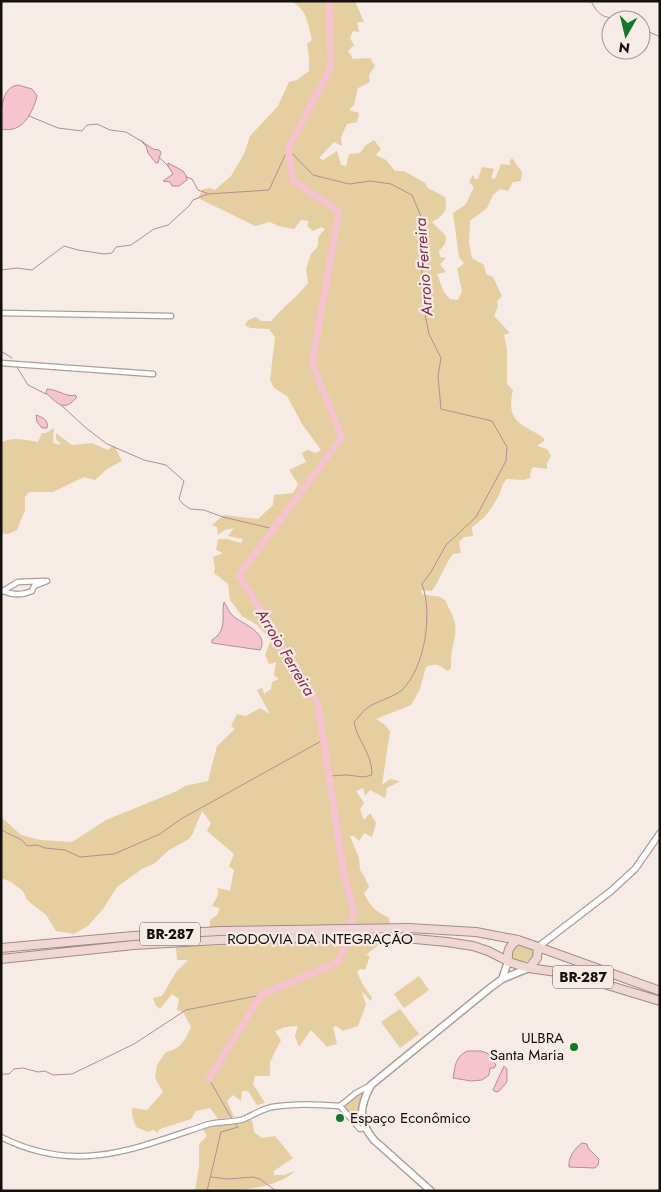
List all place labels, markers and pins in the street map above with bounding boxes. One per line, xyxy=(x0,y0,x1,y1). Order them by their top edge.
place label: ULBRA Santa Maria xyxy=(490,1027,564,1066)
marker: ULBRA Santa Maria xyxy=(568,1041,580,1053)
place label: Espaço Econômico xyxy=(350,1107,471,1129)
marker: Espaço Econômico xyxy=(334,1112,346,1124)

